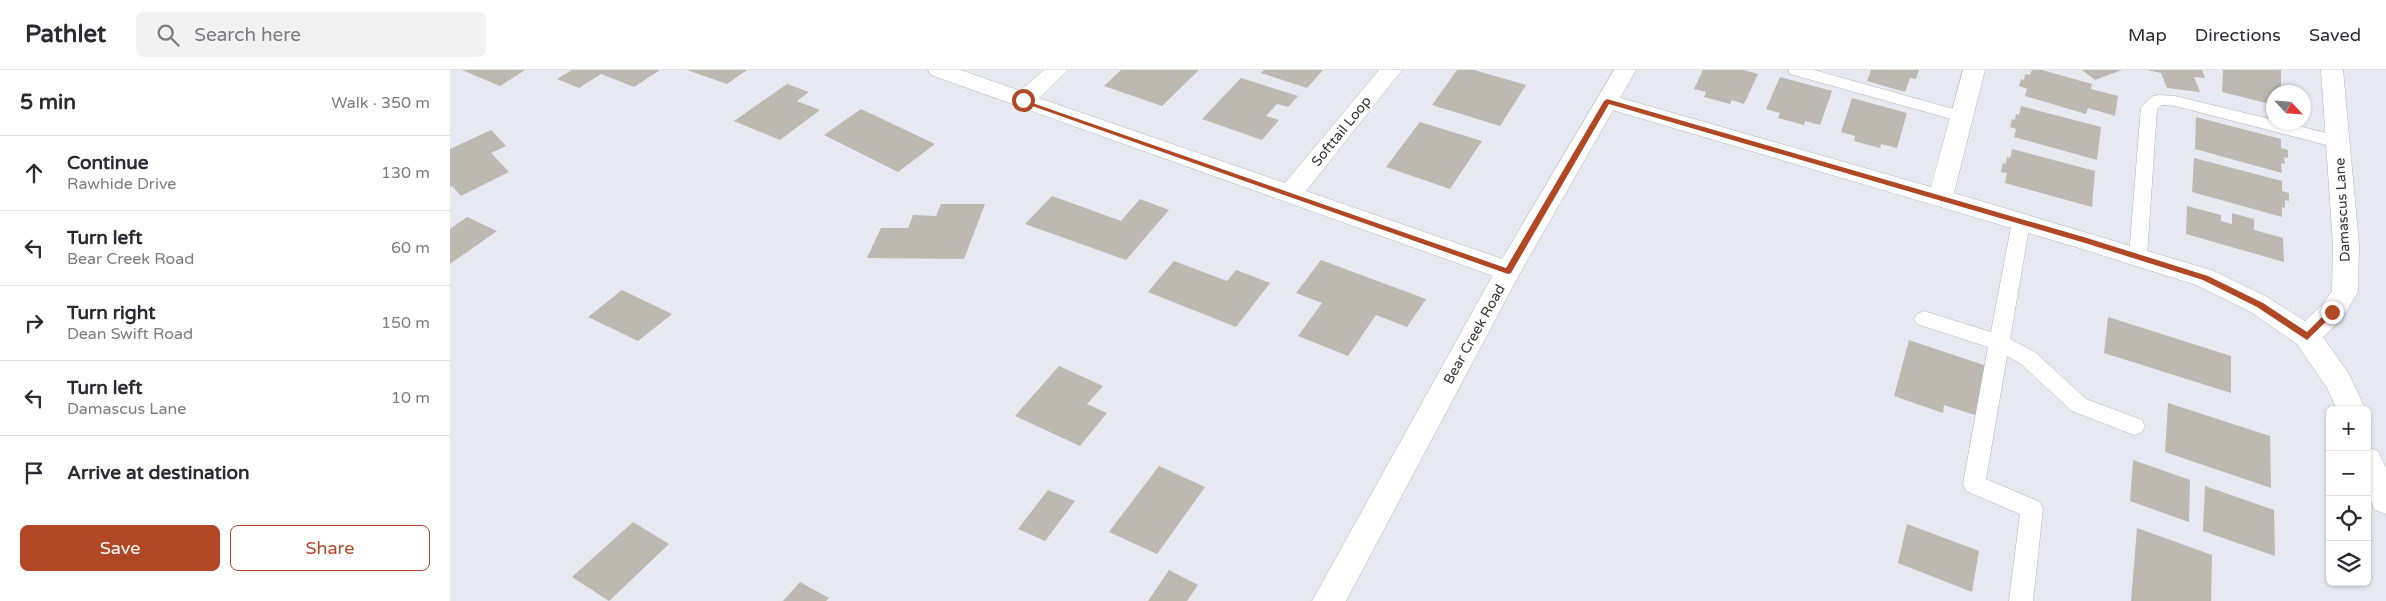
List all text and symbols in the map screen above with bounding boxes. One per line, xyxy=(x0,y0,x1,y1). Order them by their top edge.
search box xyxy=(136,12,486,57)
text: Pathlet xyxy=(25,20,106,49)
icon: search xyxy=(154,21,182,49)
text: Search here xyxy=(194,24,301,46)
text: Map xyxy=(2128,24,2167,46)
text: Directions xyxy=(2195,24,2281,46)
text: Saved xyxy=(2309,24,2361,46)
north arrow xyxy=(2266,85,2311,130)
route start xyxy=(1012,89,1035,112)
text: 5 min xyxy=(20,90,76,115)
text: Walk · 350 m xyxy=(331,93,430,113)
street label: Softtail Loop xyxy=(1308,93,1375,170)
text: Continue xyxy=(67,152,149,174)
street label: Damascus Lane xyxy=(2331,157,2354,263)
icon: ahead xyxy=(20,159,48,187)
text: 130 m xyxy=(381,163,430,183)
text: Rawhide Drive xyxy=(67,174,176,194)
text: Turn left xyxy=(67,227,143,249)
icon: left xyxy=(20,234,48,262)
text: 60 m xyxy=(391,238,430,258)
text: Bear Creek Road xyxy=(67,249,194,269)
street label: Bear Creek Road xyxy=(1440,281,1509,387)
route end xyxy=(2321,301,2344,324)
text: Turn right xyxy=(67,302,155,324)
icon: right xyxy=(20,309,48,337)
text: 150 m xyxy=(381,313,430,333)
text: Dean Swift Road xyxy=(67,324,193,344)
text: Turn left xyxy=(67,377,143,399)
icon: left xyxy=(20,384,48,412)
text: 10 m xyxy=(391,388,430,408)
text: Damascus Lane xyxy=(67,399,186,419)
map controls xyxy=(2326,406,2371,586)
button: + xyxy=(2326,406,2371,451)
button: − xyxy=(2326,451,2371,496)
icon: arrive xyxy=(20,459,48,487)
text: Arrive at destination xyxy=(67,462,250,484)
button: locate xyxy=(2326,496,2371,541)
button: Save xyxy=(20,525,220,571)
button: Share xyxy=(230,525,430,571)
button: layers xyxy=(2326,541,2371,586)

